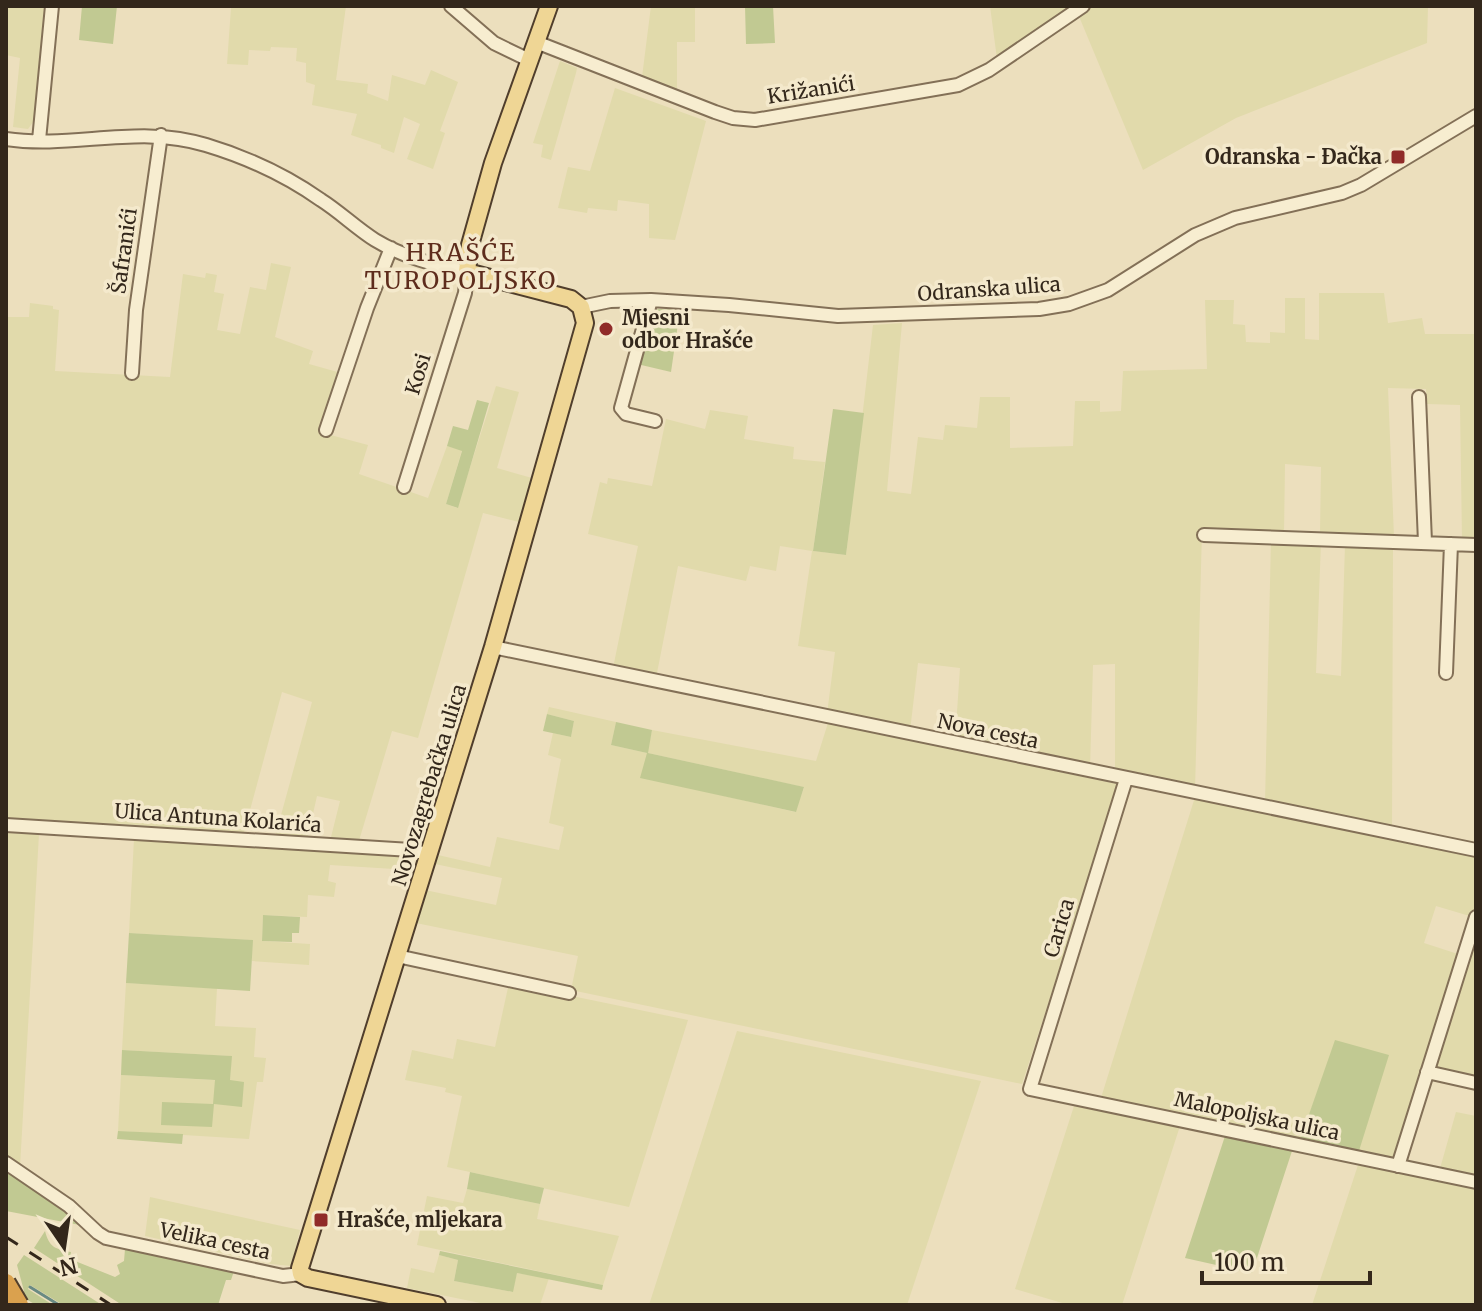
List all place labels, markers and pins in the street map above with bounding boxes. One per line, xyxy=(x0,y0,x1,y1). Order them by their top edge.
place label: Odranska - Đačka xyxy=(1205,144,1382,169)
marker: Odranska - Đačka xyxy=(1389,148,1407,166)
place label: Mjesni odbor Hrašće xyxy=(622,305,753,353)
marker: Mjesni odbor Hrašće xyxy=(597,320,615,338)
place label: Hrašće, mljekara xyxy=(337,1207,503,1233)
marker: Hrašće, mljekara xyxy=(312,1211,330,1229)

